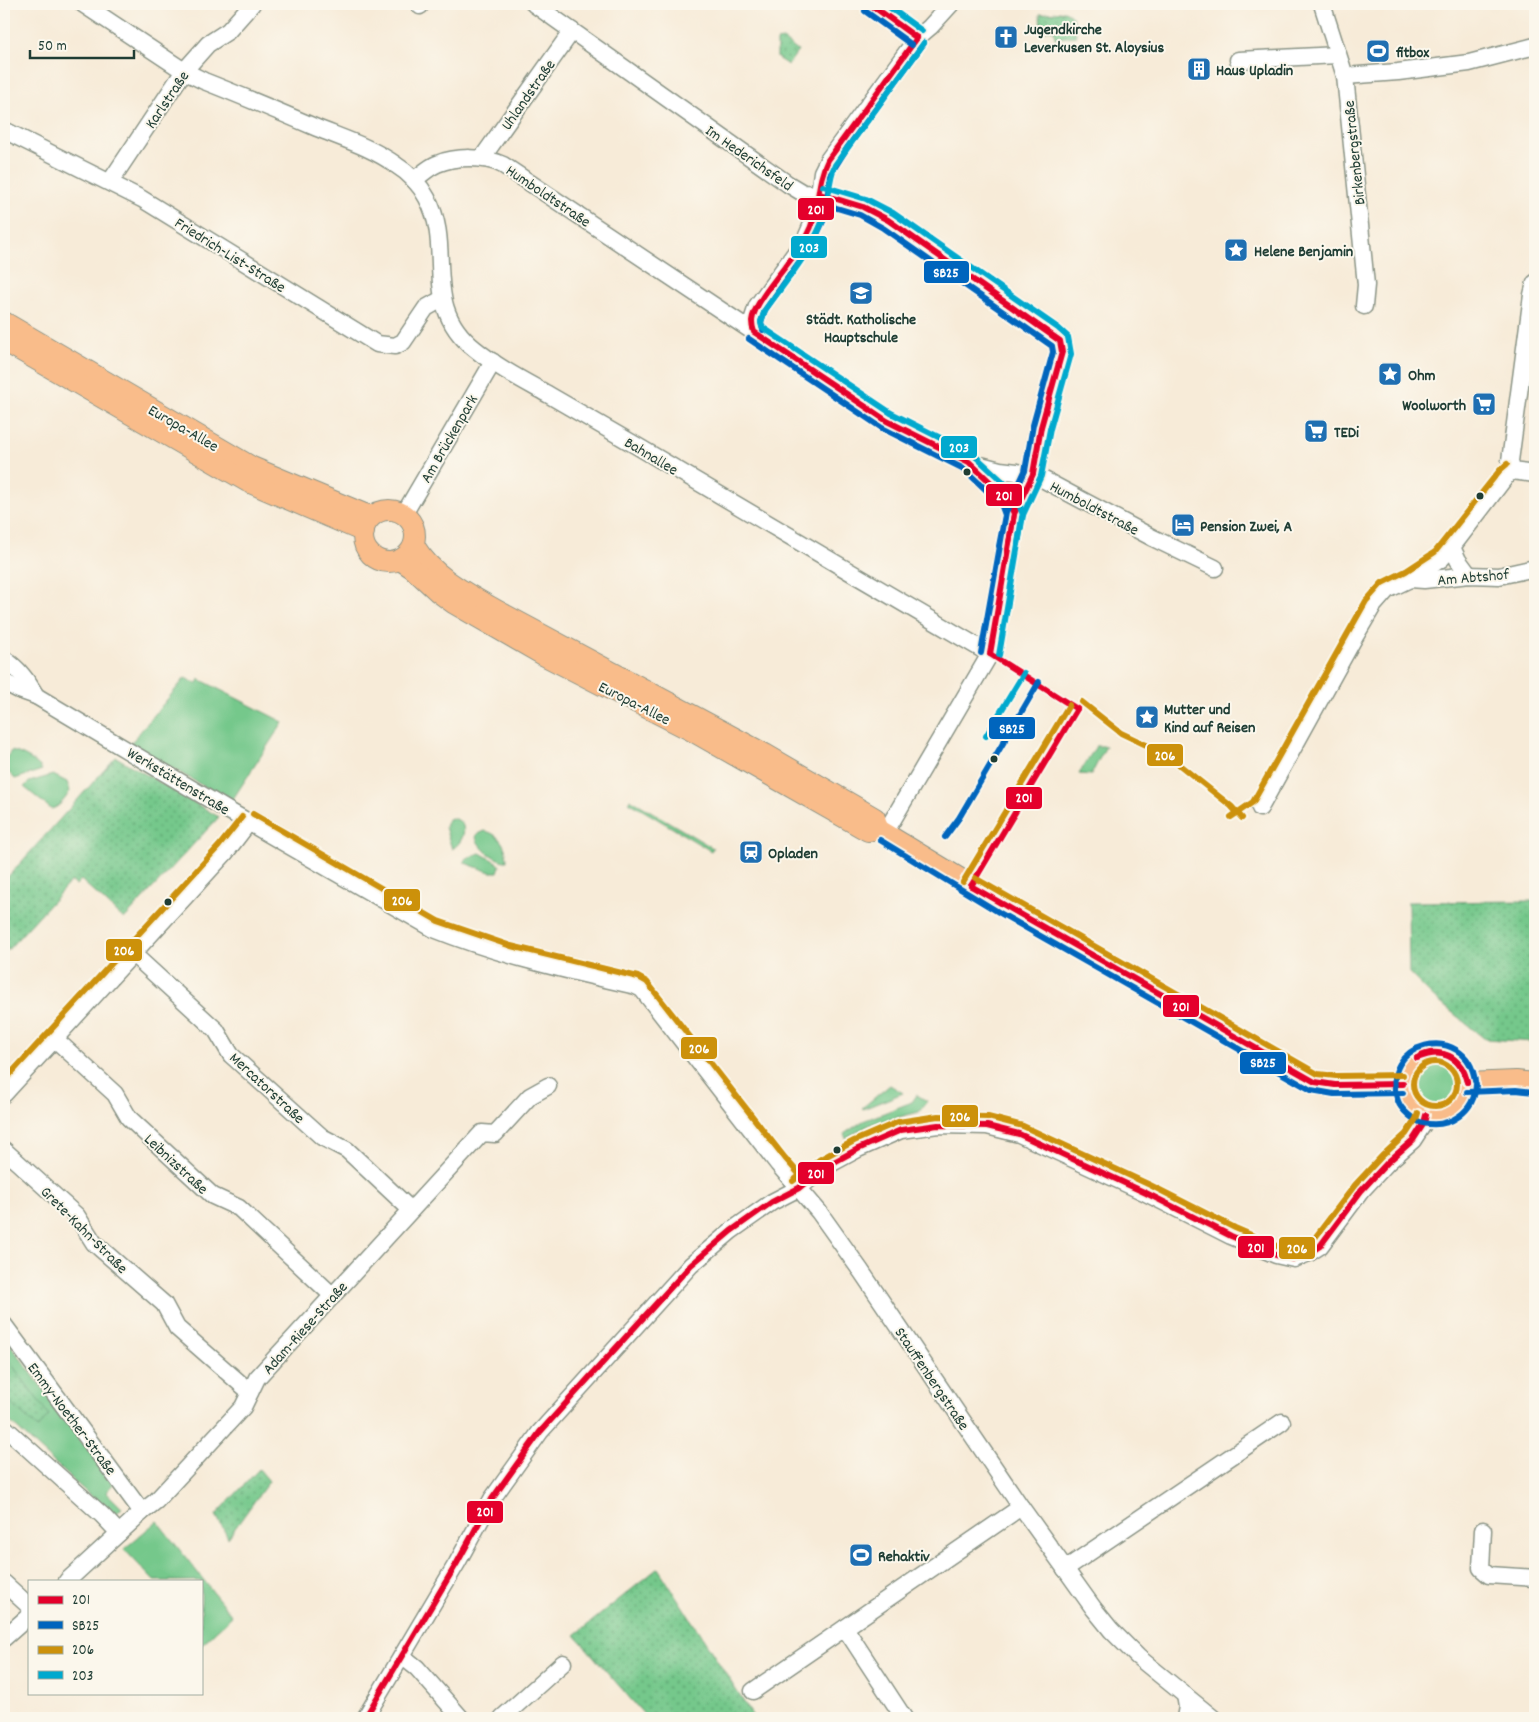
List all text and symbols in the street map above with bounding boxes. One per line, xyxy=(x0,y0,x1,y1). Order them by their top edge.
place label: Jugendkirche Leverkusen St. Aloysius xyxy=(1024,19,1165,60)
church icon: Jugendkirche Leverkusen St. Aloysius xyxy=(993,24,1019,50)
scale bar xyxy=(30,28,134,60)
text: 50 m xyxy=(38,36,67,58)
sports icon: fitbox xyxy=(1365,38,1391,64)
place label: fitbox xyxy=(1395,42,1429,65)
street label: Uhlandstraße xyxy=(496,55,562,136)
building icon: Haus Upladin xyxy=(1186,56,1212,82)
place label: Haus Upladin xyxy=(1216,60,1293,83)
street label: Karlstraße xyxy=(140,67,196,134)
street label: Birkenbergstraße xyxy=(1339,99,1372,206)
street label: Im Hederichsfeld xyxy=(700,120,797,198)
street label: Humboldtstraße xyxy=(501,160,595,234)
line badge: 201 xyxy=(797,197,835,221)
text: 201 xyxy=(808,201,824,221)
street label: Friedrich-List-Straße xyxy=(170,213,290,300)
line badge: 203 xyxy=(790,235,828,259)
place icon: Helene Benjamin xyxy=(1223,237,1249,263)
text: 203 xyxy=(799,239,819,259)
place label: Helene Benjamin xyxy=(1254,241,1353,264)
line badge: SB25 xyxy=(923,260,970,284)
text: SB25 xyxy=(933,264,959,284)
school or university icon: Städt. Katholische Hauptschule xyxy=(848,280,874,306)
place label: Städt. Katholische Hauptschule xyxy=(806,309,916,350)
place icon: Ohm xyxy=(1377,361,1403,387)
place label: Ohm xyxy=(1408,365,1436,388)
street label: Am Brückenpark xyxy=(416,391,485,488)
supermarket icon: Woolworth xyxy=(1471,391,1497,417)
place label: Woolworth xyxy=(1402,395,1466,418)
street label: Europa-Allee xyxy=(143,400,222,459)
supermarket icon: TEDi xyxy=(1303,418,1329,444)
place label: TEDi xyxy=(1334,422,1359,445)
street label: Bahnallee xyxy=(619,432,682,482)
line badge: 203 xyxy=(940,435,978,459)
text: 203 xyxy=(949,439,969,459)
unlabelled marker xyxy=(962,467,972,477)
street label: Humboldtstraße xyxy=(1045,476,1143,542)
line badge: 201 xyxy=(985,483,1023,507)
text: 201 xyxy=(996,487,1012,507)
unlabelled marker xyxy=(1475,491,1485,501)
hotel icon: Pension Zwei, A xyxy=(1170,512,1196,538)
place label: Pension Zwei, A xyxy=(1200,516,1293,539)
street label: Am Abtshof xyxy=(1436,564,1510,593)
street label: Europa-Allee xyxy=(594,676,674,732)
place label: Mutter und Kind auf Reisen xyxy=(1164,699,1256,740)
place icon: Mutter und Kind auf Reisen xyxy=(1134,704,1160,730)
line badge: SB25 xyxy=(988,716,1036,740)
text: SB25 xyxy=(999,720,1025,740)
street label: Werkstättenstraße xyxy=(122,742,233,822)
line badge: 206 xyxy=(1146,743,1184,767)
text: 206 xyxy=(1155,747,1175,767)
unlabelled marker xyxy=(989,754,999,764)
line badge: 201 xyxy=(1005,786,1043,810)
text: 201 xyxy=(1016,789,1032,809)
station icon: Opladen xyxy=(738,839,764,865)
place label: Opladen xyxy=(768,843,818,866)
line badge: 206 xyxy=(383,888,421,912)
text: 206 xyxy=(392,892,412,912)
unlabelled marker xyxy=(163,897,173,907)
line badge: 206 xyxy=(105,938,143,962)
text: 206 xyxy=(114,942,134,962)
line badge: 201 xyxy=(1162,994,1200,1018)
text: 201 xyxy=(1173,998,1189,1018)
line badge: 206 xyxy=(680,1036,718,1060)
text: 206 xyxy=(689,1040,709,1060)
street label: Mercatorstraße xyxy=(223,1048,309,1130)
line badge: SB25 xyxy=(1239,1051,1287,1075)
text: SB25 xyxy=(1250,1054,1276,1074)
line badge: 206 xyxy=(941,1104,979,1128)
text: 206 xyxy=(950,1108,970,1128)
street label: Leibnizstraße xyxy=(138,1129,213,1201)
unlabelled marker xyxy=(832,1145,842,1155)
line badge: 201 xyxy=(797,1161,835,1185)
text: 201 xyxy=(808,1165,824,1185)
street label: Grete-Kahn-Straße xyxy=(34,1182,132,1280)
line badge: 201 xyxy=(1237,1235,1275,1259)
line badge: 206 xyxy=(1278,1236,1316,1260)
text: 201 xyxy=(1248,1239,1264,1259)
text: 206 xyxy=(1287,1240,1307,1260)
street label: Adam-Riese-Straße xyxy=(258,1277,354,1380)
street label: Stauffenbergstraße xyxy=(888,1323,974,1436)
street label: Emmy-Noether-Straße xyxy=(21,1358,121,1481)
line badge: 201 xyxy=(466,1500,504,1524)
text: 201 xyxy=(477,1503,493,1523)
sports icon: Rehaktiv xyxy=(848,1542,874,1568)
place label: Rehaktiv xyxy=(878,1546,930,1569)
legend xyxy=(28,1580,202,1694)
text: 201 xyxy=(72,1590,90,1612)
text: SB25 xyxy=(72,1616,99,1638)
text: 206 xyxy=(72,1640,94,1662)
text: 203 xyxy=(72,1666,93,1688)

